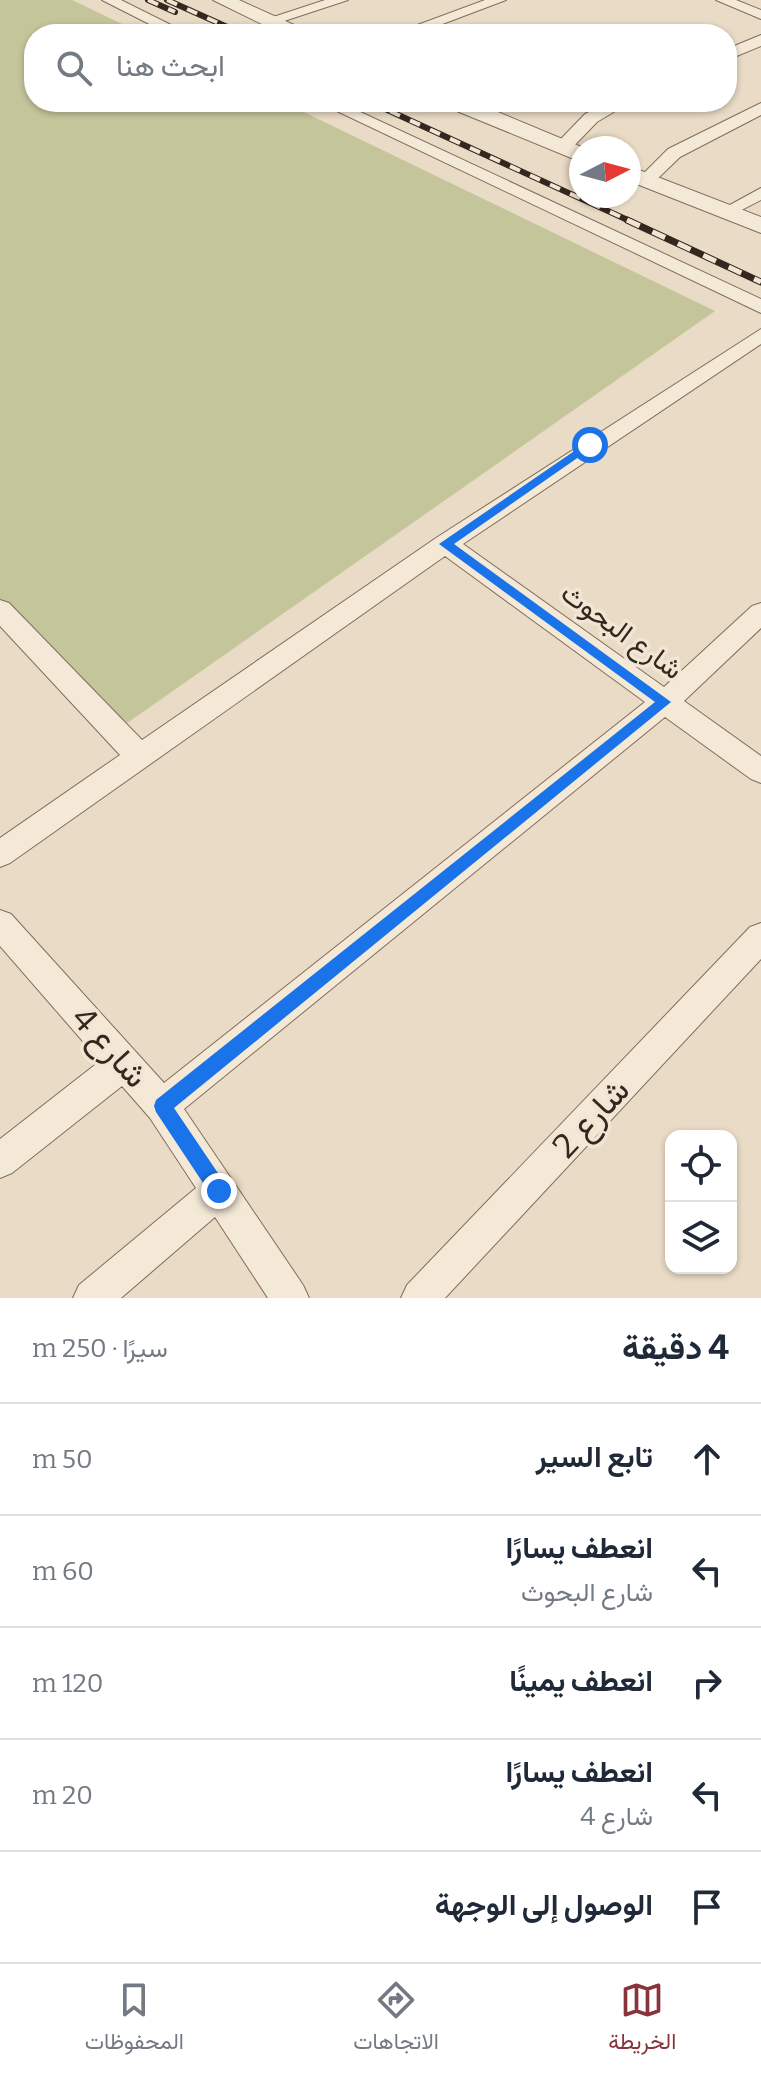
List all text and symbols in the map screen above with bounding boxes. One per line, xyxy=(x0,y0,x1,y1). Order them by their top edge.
search box xyxy=(24,24,737,112)
icon: search xyxy=(52,46,96,90)
text: ابحث هنا xyxy=(116,48,225,84)
north arrow xyxy=(569,136,641,208)
route start xyxy=(572,427,608,463)
street label: شارع البحوث xyxy=(554,576,689,688)
street label: شارع 4 xyxy=(61,998,157,1097)
street label: شارع 2 xyxy=(544,1070,639,1168)
map controls xyxy=(665,1130,737,1274)
button: locate xyxy=(665,1130,737,1202)
route end xyxy=(201,1173,237,1209)
button: layers xyxy=(665,1202,737,1274)
text: 4 دقيقة xyxy=(622,1327,729,1368)
text: سيرًا · 250 m xyxy=(32,1333,168,1364)
icon: ahead xyxy=(685,1437,729,1481)
text: تابع السير xyxy=(536,1439,653,1475)
text: 50 m xyxy=(32,1444,93,1475)
text: انعطف يسارًا xyxy=(506,1530,653,1566)
icon: left xyxy=(685,1549,729,1593)
text: 60 m xyxy=(32,1556,94,1587)
text: شارع البحوث xyxy=(521,1577,653,1608)
icon: right xyxy=(685,1661,729,1705)
text: انعطف يمينًا xyxy=(509,1663,653,1699)
text: 120 m xyxy=(32,1668,103,1699)
text: انعطف يسارًا xyxy=(506,1754,653,1790)
icon: left xyxy=(685,1773,729,1817)
text: 20 m xyxy=(32,1780,93,1811)
text: شارع 4 xyxy=(580,1801,653,1832)
icon: arrive xyxy=(685,1885,729,1929)
text: الوصول إلى الوجهة xyxy=(435,1887,653,1923)
tab: المحفوظات xyxy=(85,1978,184,2061)
tab: الاتجاهات xyxy=(353,1978,439,2061)
tab: الخريطة xyxy=(608,1978,676,2061)

